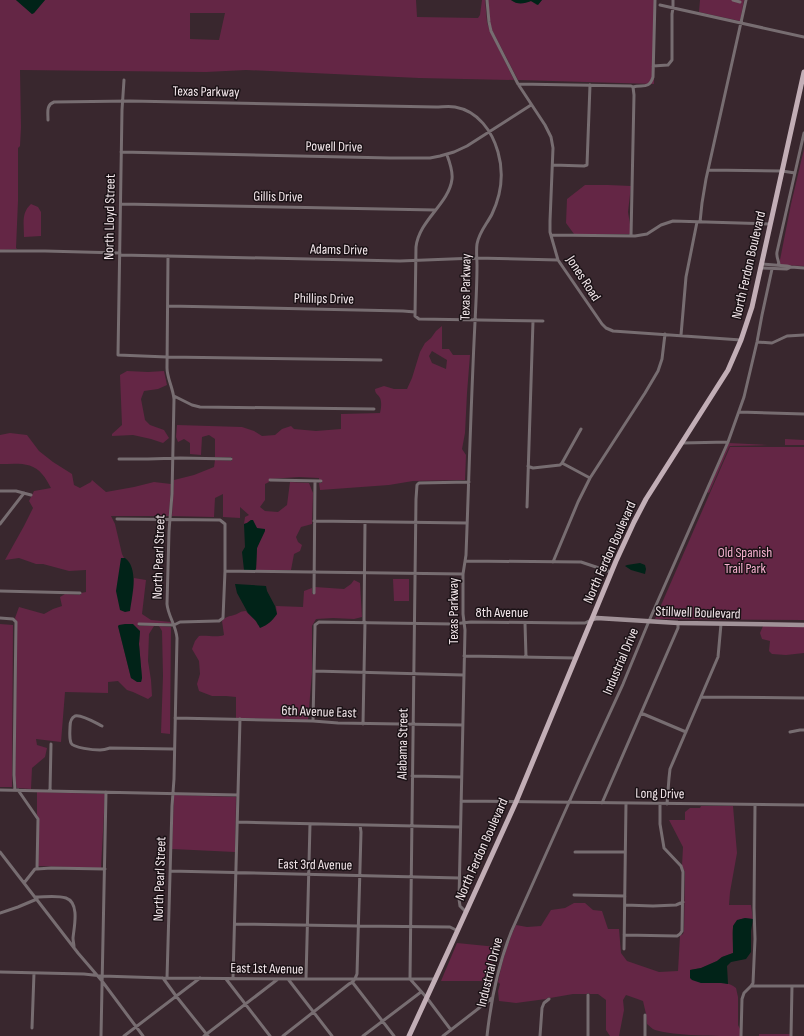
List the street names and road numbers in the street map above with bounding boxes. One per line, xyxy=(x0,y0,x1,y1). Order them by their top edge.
street label: Texas Parkway xyxy=(172,82,240,101)
street label: Powell Drive xyxy=(305,138,363,155)
street label: North Lloyd Street xyxy=(100,174,119,260)
street label: Gillis Drive xyxy=(253,188,303,205)
street label: North Ferdon Boulevard xyxy=(728,209,769,321)
street label: Adams Drive xyxy=(309,240,368,259)
street label: Jones Road xyxy=(562,251,605,304)
street label: Texas Parkway xyxy=(456,253,475,321)
street label: Phillips Drive xyxy=(294,289,354,308)
street label: North Ferdon Boulevard xyxy=(579,498,640,606)
street label: North Pearl Street xyxy=(149,514,168,600)
street label: Texas Parkway xyxy=(445,577,462,644)
street label: Stillwell Boulevard xyxy=(655,603,741,622)
street label: 8th Avenue xyxy=(476,604,528,621)
street label: Industrial Drive xyxy=(599,625,642,697)
street label: 6th Avenue East xyxy=(281,702,357,721)
street label: Alabama Street xyxy=(393,708,412,781)
street label: Long Drive xyxy=(635,785,685,802)
street label: North Ferdon Boulevard xyxy=(451,795,512,903)
street label: North Pearl Street xyxy=(150,836,169,922)
street label: East 3rd Avenue xyxy=(278,855,352,874)
street label: Industrial Drive xyxy=(473,936,506,1009)
street label: East 1st Avenue xyxy=(230,959,304,978)

